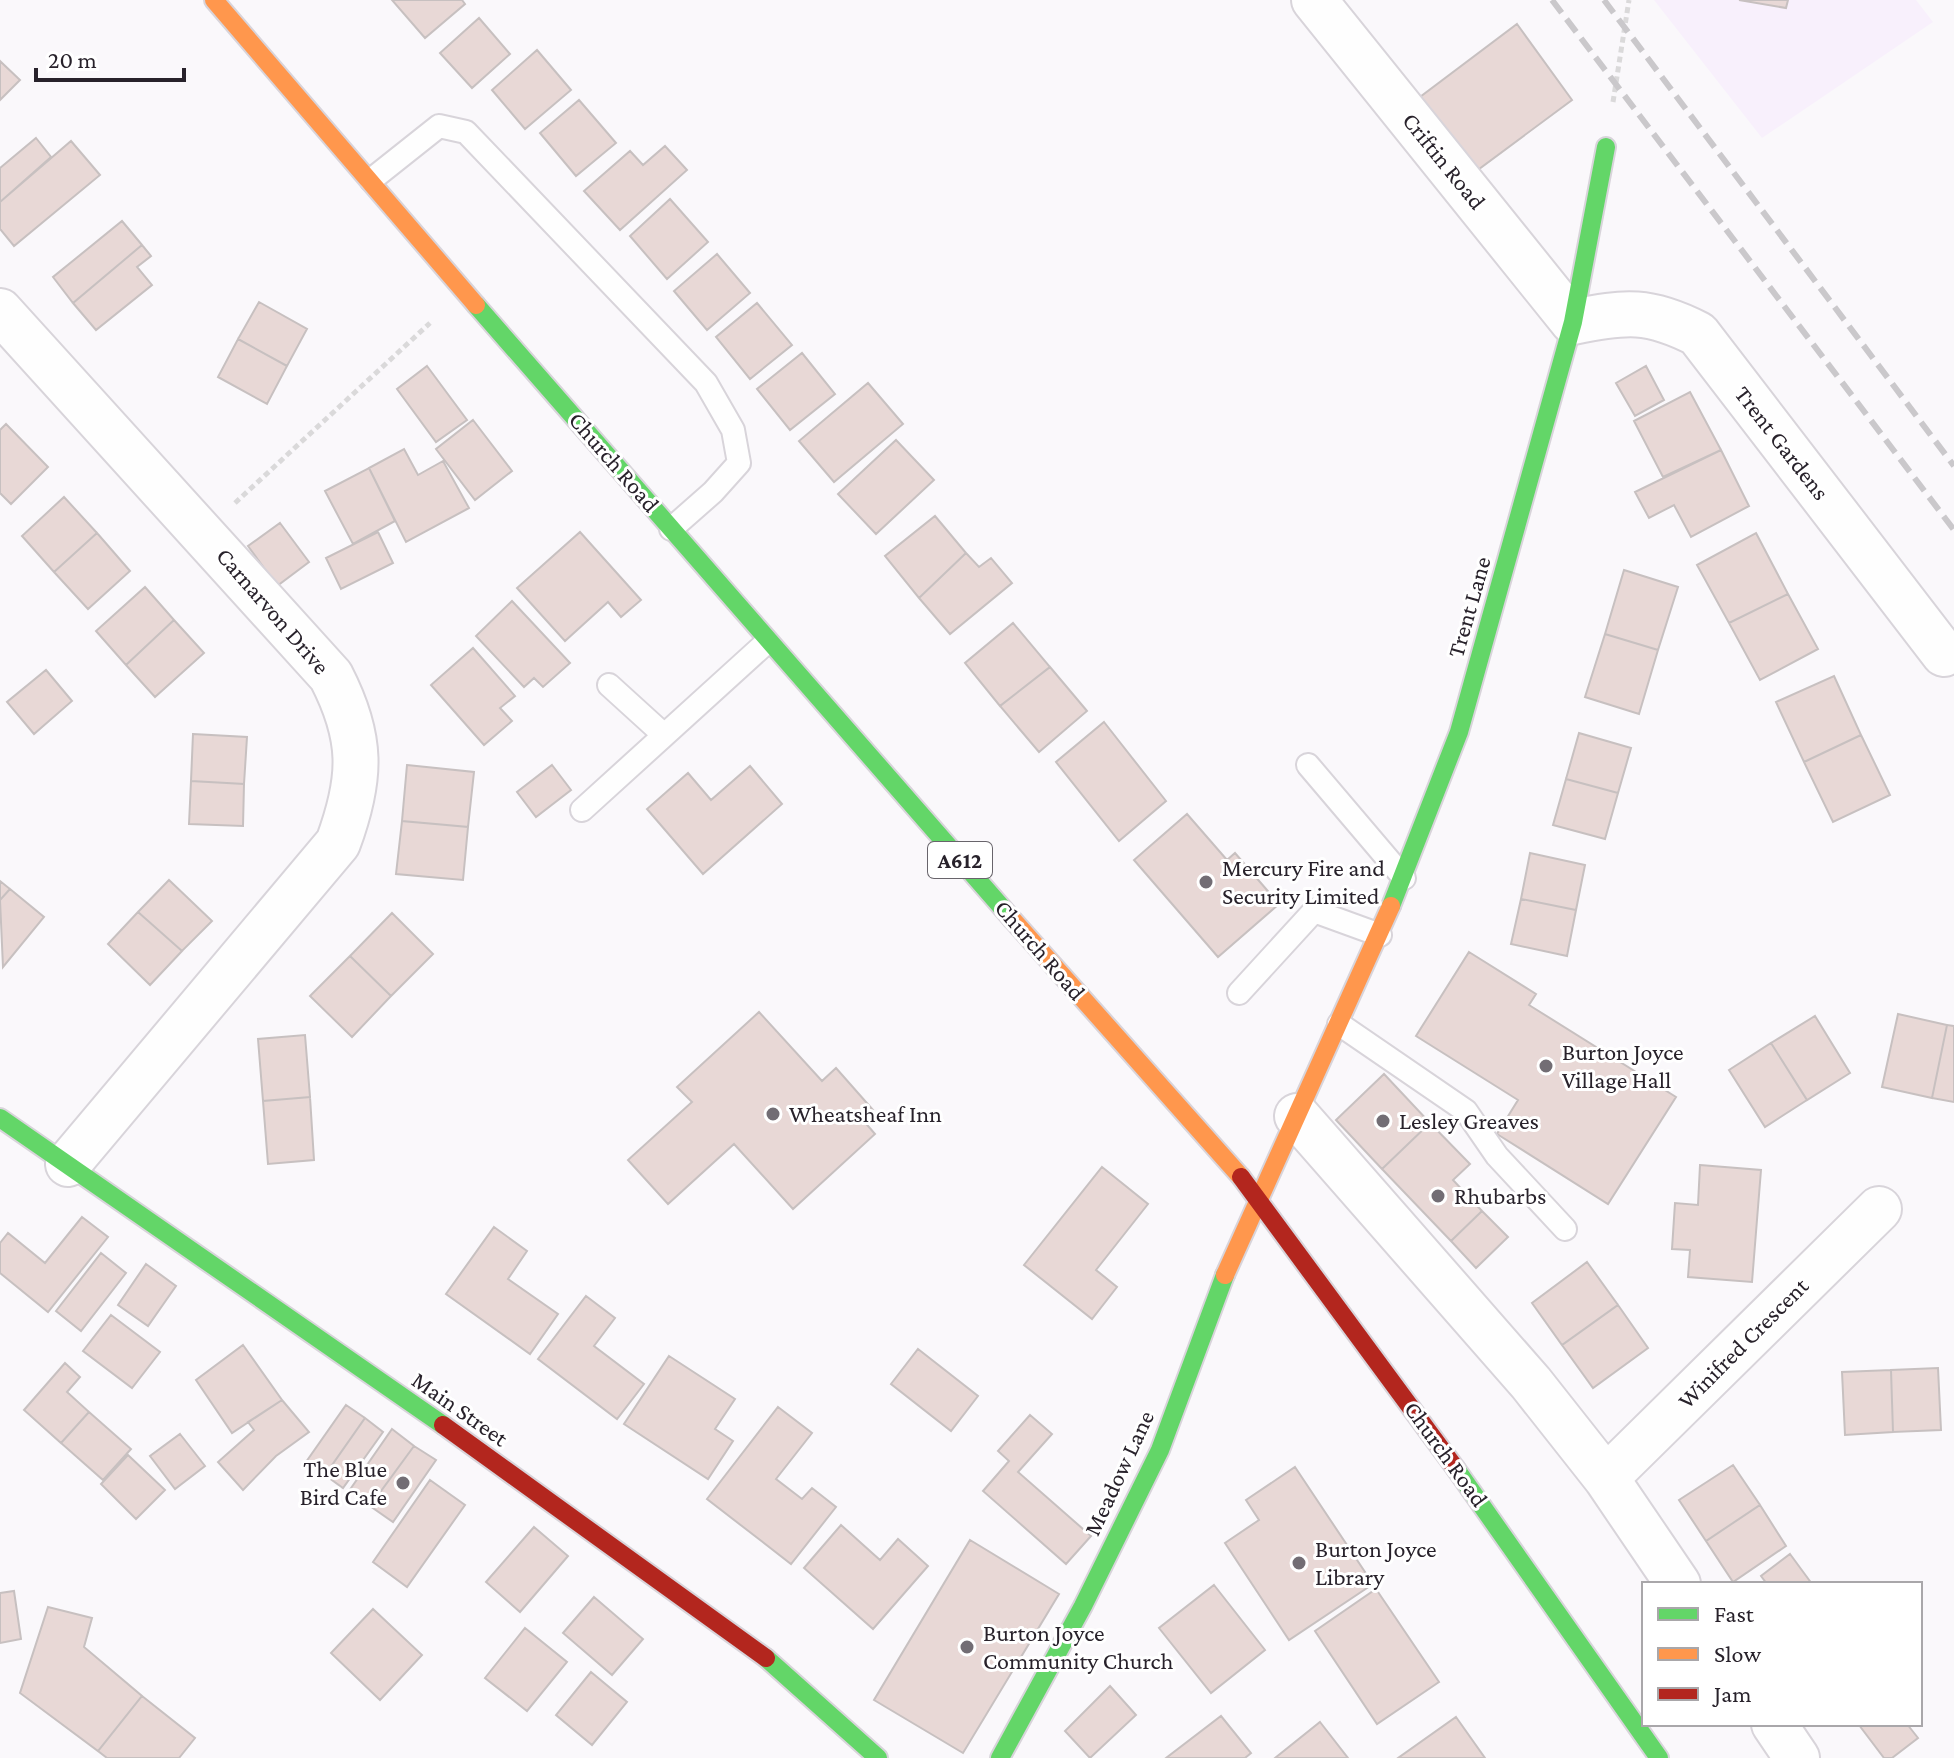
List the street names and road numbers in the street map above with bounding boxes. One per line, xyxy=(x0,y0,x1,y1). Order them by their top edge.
street label: Criftin Road xyxy=(1397,107,1492,215)
street label: Trent Gardens xyxy=(1730,380,1835,505)
street label: Church Road xyxy=(564,406,665,517)
street label: Carnarvon Drive xyxy=(211,542,336,679)
street label: Trent Lane xyxy=(1441,553,1496,660)
road number: A612 xyxy=(928,842,992,878)
street label: Church Road xyxy=(990,894,1091,1005)
street label: Winifred Crescent xyxy=(1672,1271,1814,1413)
street label: Main Street xyxy=(407,1366,514,1452)
street label: Church Road xyxy=(1399,1396,1494,1512)
street label: Meadow Lane xyxy=(1078,1406,1159,1540)

